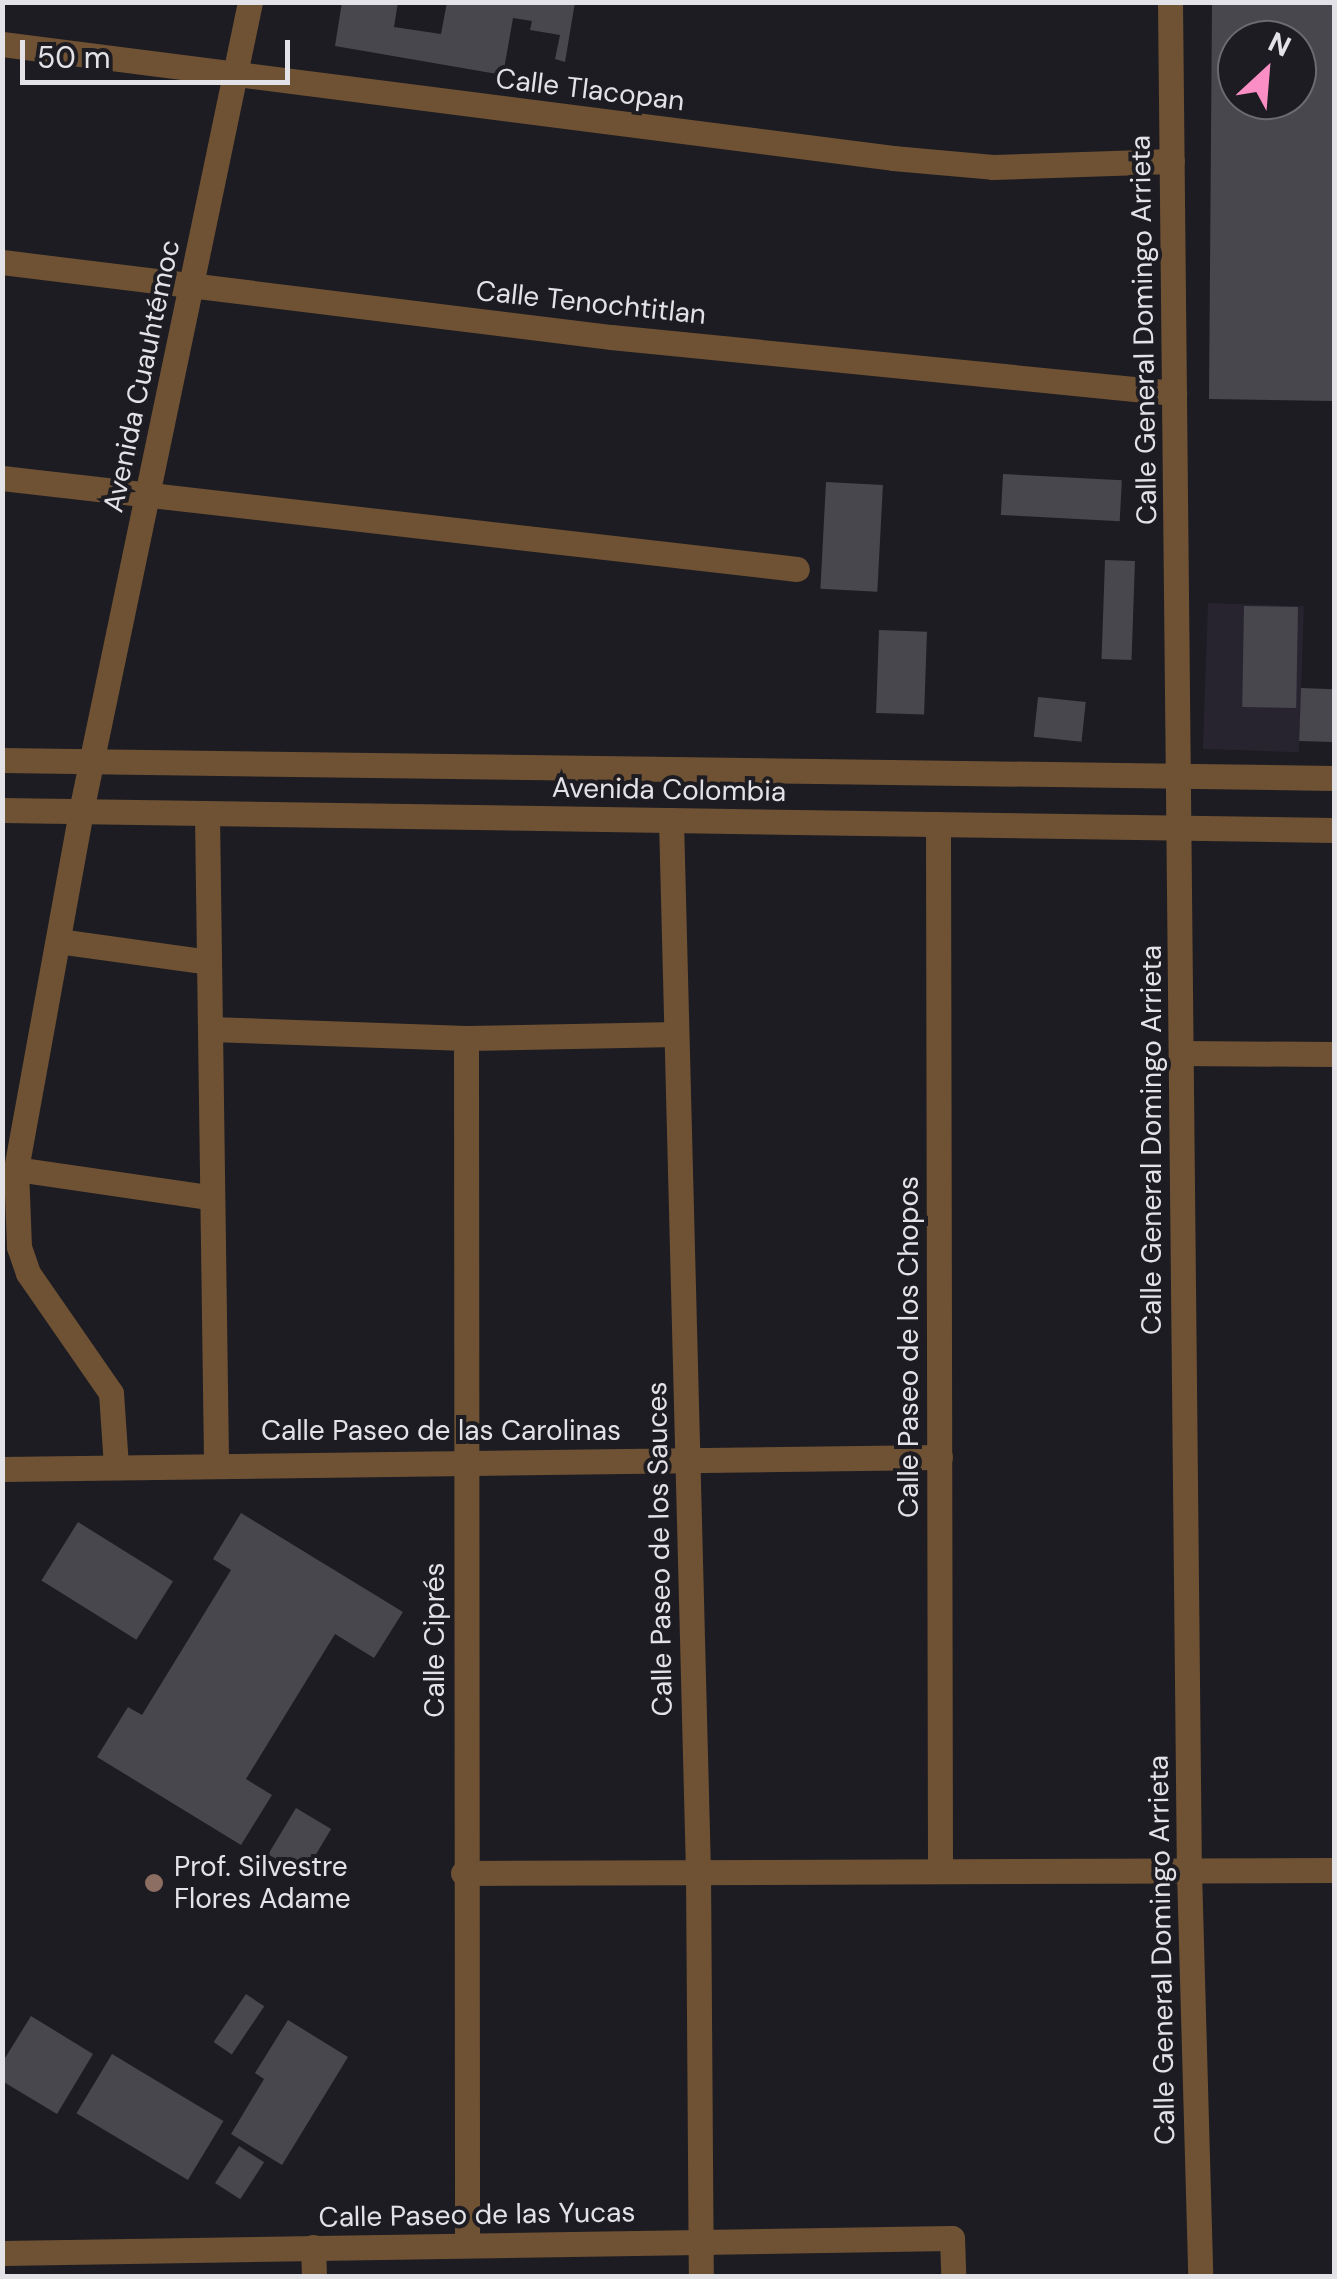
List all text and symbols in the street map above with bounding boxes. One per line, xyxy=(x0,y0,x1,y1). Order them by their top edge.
scale bar xyxy=(25,20,295,82)
north arrow xyxy=(1217,20,1317,120)
text: N xyxy=(1262,23,1297,65)
text: 50 m xyxy=(37,38,111,77)
street label: Calle Tlacopan xyxy=(494,62,686,118)
street label: Calle General Domingo Arrieta xyxy=(1124,135,1164,525)
street label: Avenida Cuauhtémoc xyxy=(97,237,187,515)
street label: Calle Tenochtitlan xyxy=(474,274,708,332)
street label: Avenida Colombia xyxy=(552,771,786,809)
street label: Calle General Domingo Arrieta xyxy=(1135,945,1169,1335)
street label: Calle Paseo de los Chopos xyxy=(892,1176,926,1518)
street label: Calle Paseo de los Sauces xyxy=(640,1381,680,1717)
street label: Calle Paseo de las Carolinas xyxy=(261,1414,621,1448)
street label: Calle Ciprés xyxy=(418,1562,452,1718)
street label: Calle General Domingo Arrieta xyxy=(1142,1755,1182,2145)
place label: Prof. Silvestre Flores Adame xyxy=(174,1850,351,1916)
marker: Prof. Silvestre Flores Adame xyxy=(143,1872,165,1894)
street label: Calle Paseo de las Yucas xyxy=(318,2195,636,2235)

